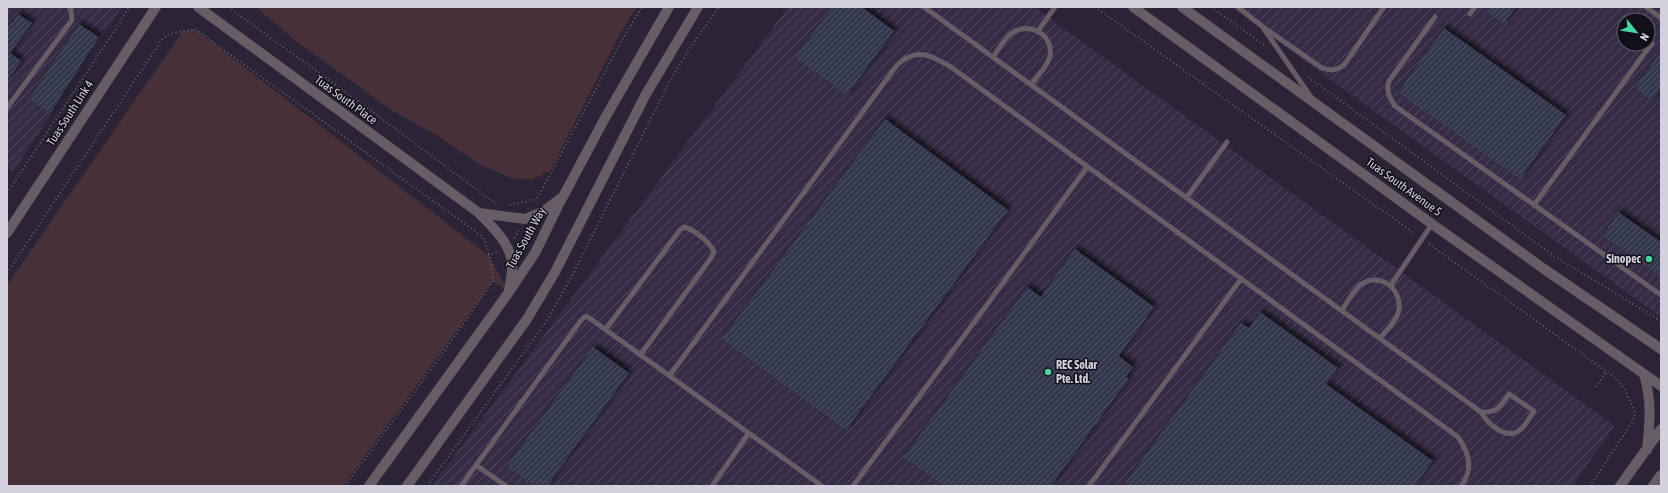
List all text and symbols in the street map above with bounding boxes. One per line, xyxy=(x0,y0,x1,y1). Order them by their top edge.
north arrow xyxy=(1616,12,1656,52)
text: N xyxy=(1638,31,1651,43)
street label: Tuas South Place xyxy=(312,73,380,127)
street label: Tuas South Link 4 xyxy=(44,77,97,148)
street label: Tuas South Avenue 5 xyxy=(1364,155,1444,219)
street label: Tuas South Way xyxy=(503,205,549,271)
place label: Sinopec xyxy=(1606,252,1642,266)
marker: Sinopec xyxy=(1644,254,1654,264)
place label: REC Solar Pte. Ltd. xyxy=(1056,358,1098,386)
marker: REC Solar Pte. Ltd. xyxy=(1043,367,1053,377)

